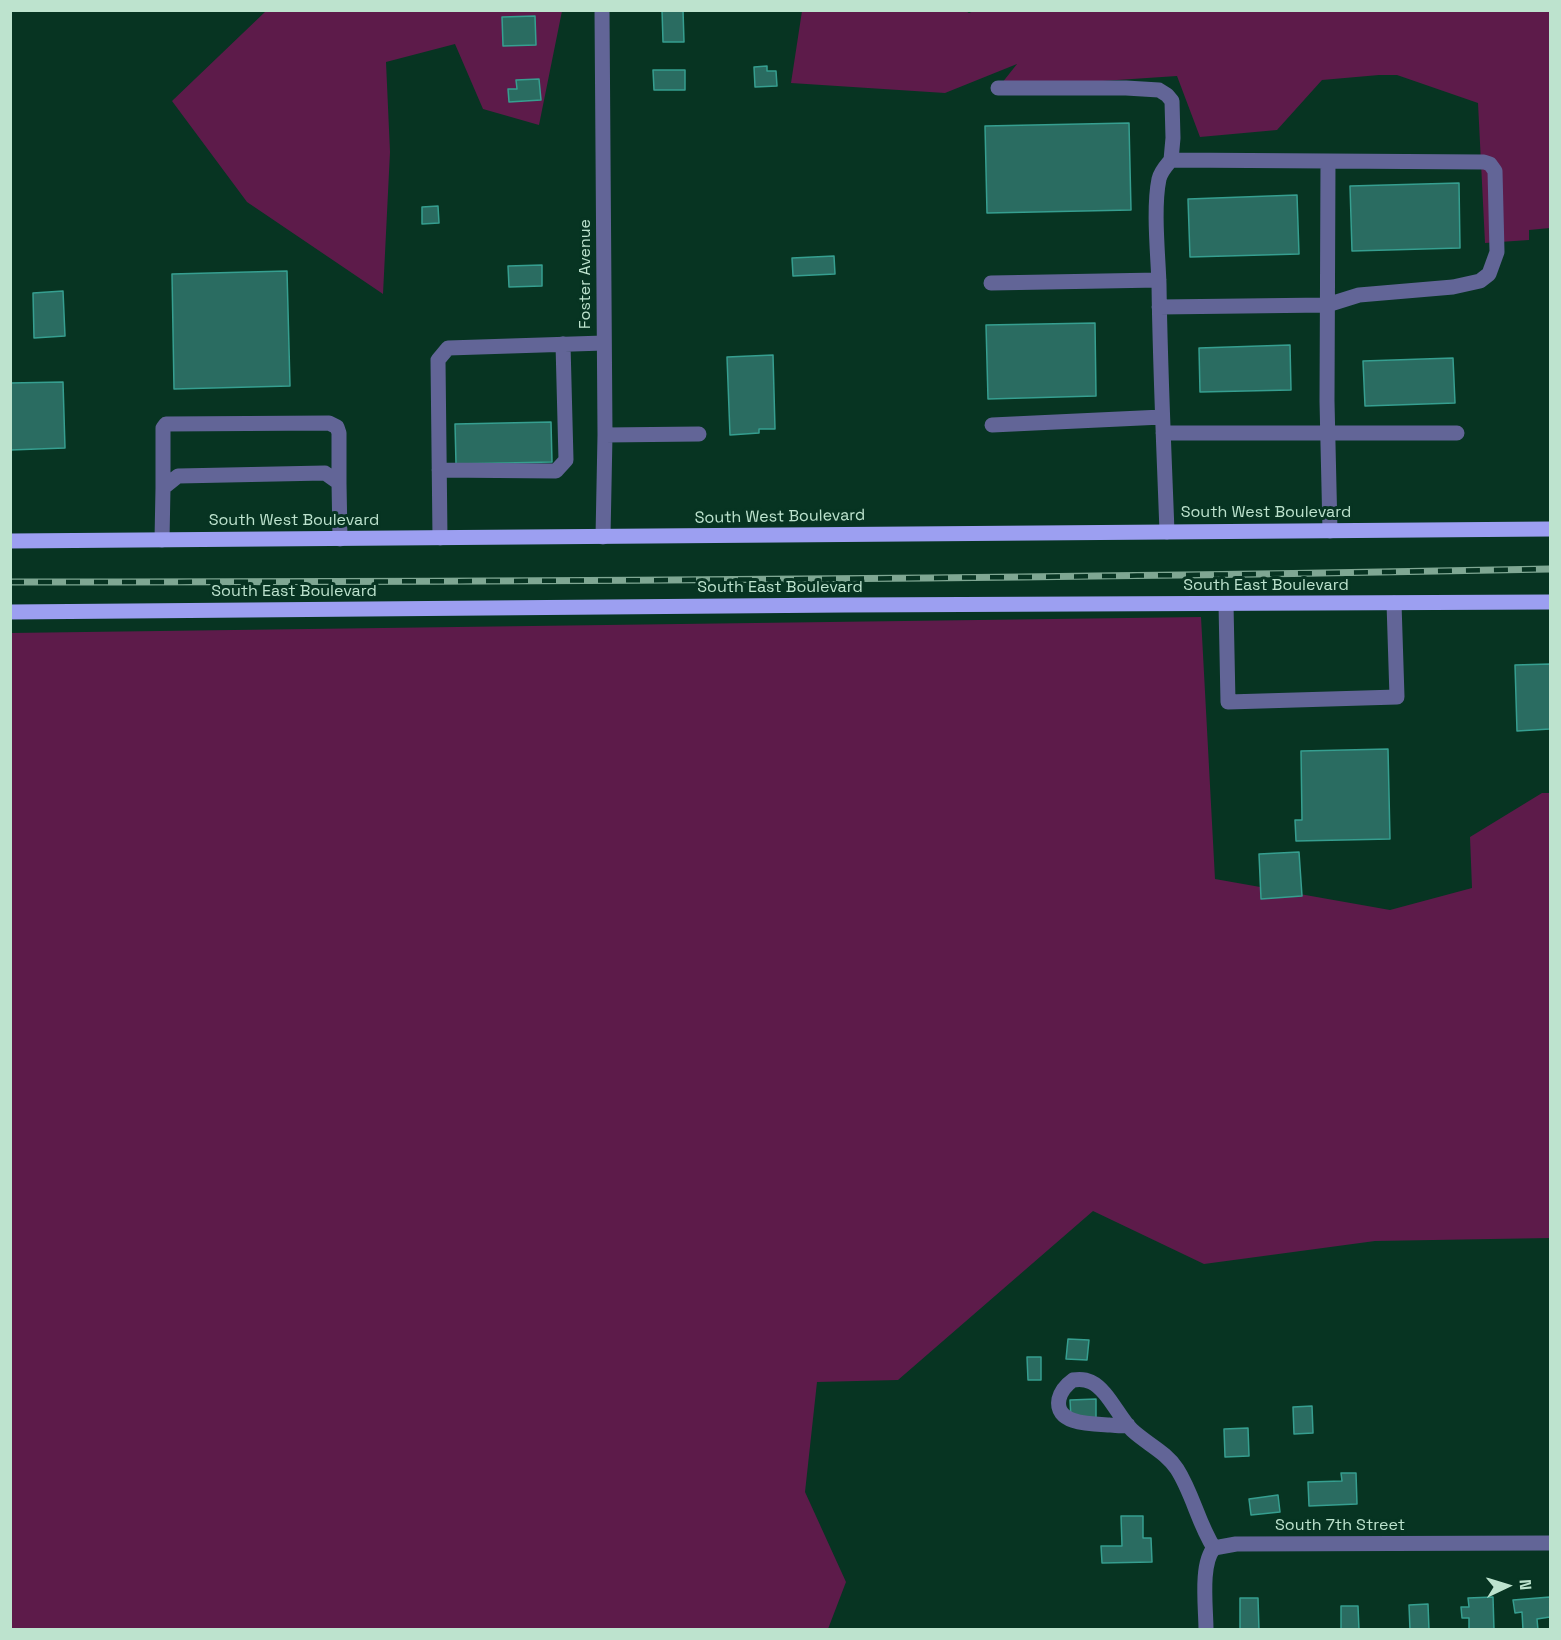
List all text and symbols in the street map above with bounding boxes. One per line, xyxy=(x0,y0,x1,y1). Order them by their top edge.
street label: Foster Avenue xyxy=(576,219,596,329)
street label: South West Boulevard xyxy=(1181,503,1351,523)
street label: South West Boulevard xyxy=(695,506,865,528)
street label: South West Boulevard xyxy=(209,511,379,531)
street label: South East Boulevard xyxy=(1183,576,1349,596)
street label: South East Boulevard xyxy=(697,578,863,598)
street label: South East Boulevard xyxy=(211,582,377,602)
street label: South 7th Street xyxy=(1275,1516,1405,1536)
north arrow xyxy=(1477,1556,1537,1616)
text: N xyxy=(1515,1579,1536,1591)

